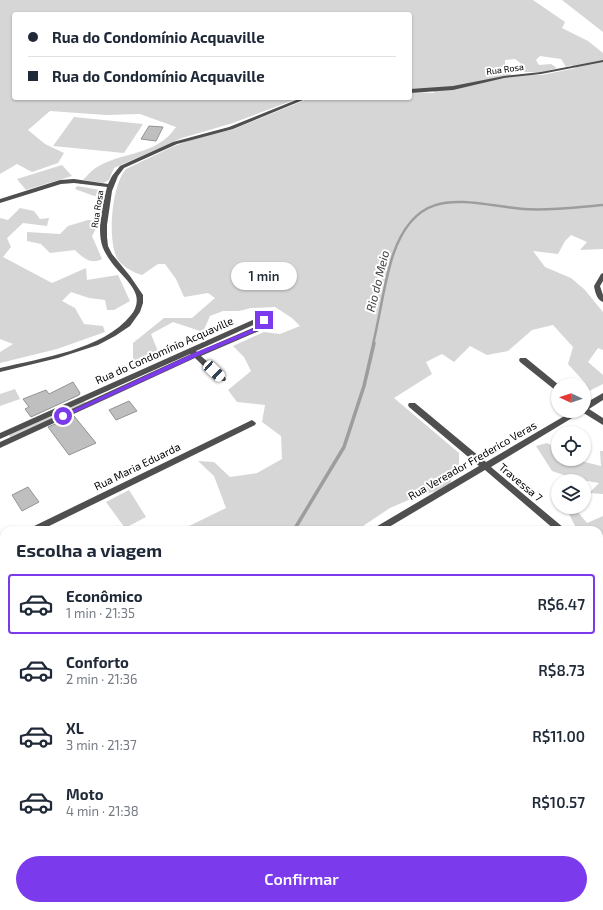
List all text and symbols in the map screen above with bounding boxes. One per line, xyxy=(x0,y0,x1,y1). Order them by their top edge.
text: Rua do Condomínio Acquaville xyxy=(52,28,265,46)
street label: Rua Rosa xyxy=(486,61,525,77)
text: Rua do Condomínio Acquaville xyxy=(52,67,265,85)
street label: Rua Rosa xyxy=(89,189,105,229)
water label: Rio do Meio xyxy=(363,249,391,313)
callout: 1 min xyxy=(231,262,297,290)
text: 1 min xyxy=(249,268,279,284)
route end xyxy=(255,311,273,329)
street label: Rua do Condomínio Acquaville xyxy=(93,314,235,386)
car xyxy=(201,358,227,384)
north arrow xyxy=(551,378,591,418)
map controls xyxy=(551,378,591,514)
route start xyxy=(54,407,72,425)
street label: Rua Vereador Frederico Veras xyxy=(405,418,539,502)
button: locate xyxy=(551,426,591,466)
street label: Rua Maria Eduarda xyxy=(92,439,182,493)
street label: Travessa 7 xyxy=(497,460,546,504)
button: layers xyxy=(551,474,591,514)
text: Escolha a viagem xyxy=(16,539,162,561)
icon: car xyxy=(18,586,54,622)
text: Econômico xyxy=(66,587,143,605)
text: R$6.47 xyxy=(537,595,585,613)
text: 1 min · 21:35 xyxy=(66,605,135,621)
icon: car xyxy=(18,652,54,688)
text: Conforto xyxy=(66,653,129,671)
text: R$8.73 xyxy=(538,661,585,679)
text: 2 min · 21:36 xyxy=(66,671,137,687)
icon: car xyxy=(18,718,54,754)
text: XL xyxy=(66,719,84,737)
text: R$11.00 xyxy=(532,727,585,745)
text: 3 min · 21:37 xyxy=(66,737,137,753)
icon: car xyxy=(18,784,54,820)
text: Moto xyxy=(66,785,104,803)
text: R$10.57 xyxy=(532,793,585,811)
text: 4 min · 21:38 xyxy=(66,803,139,819)
button: Confirmar xyxy=(16,856,587,902)

